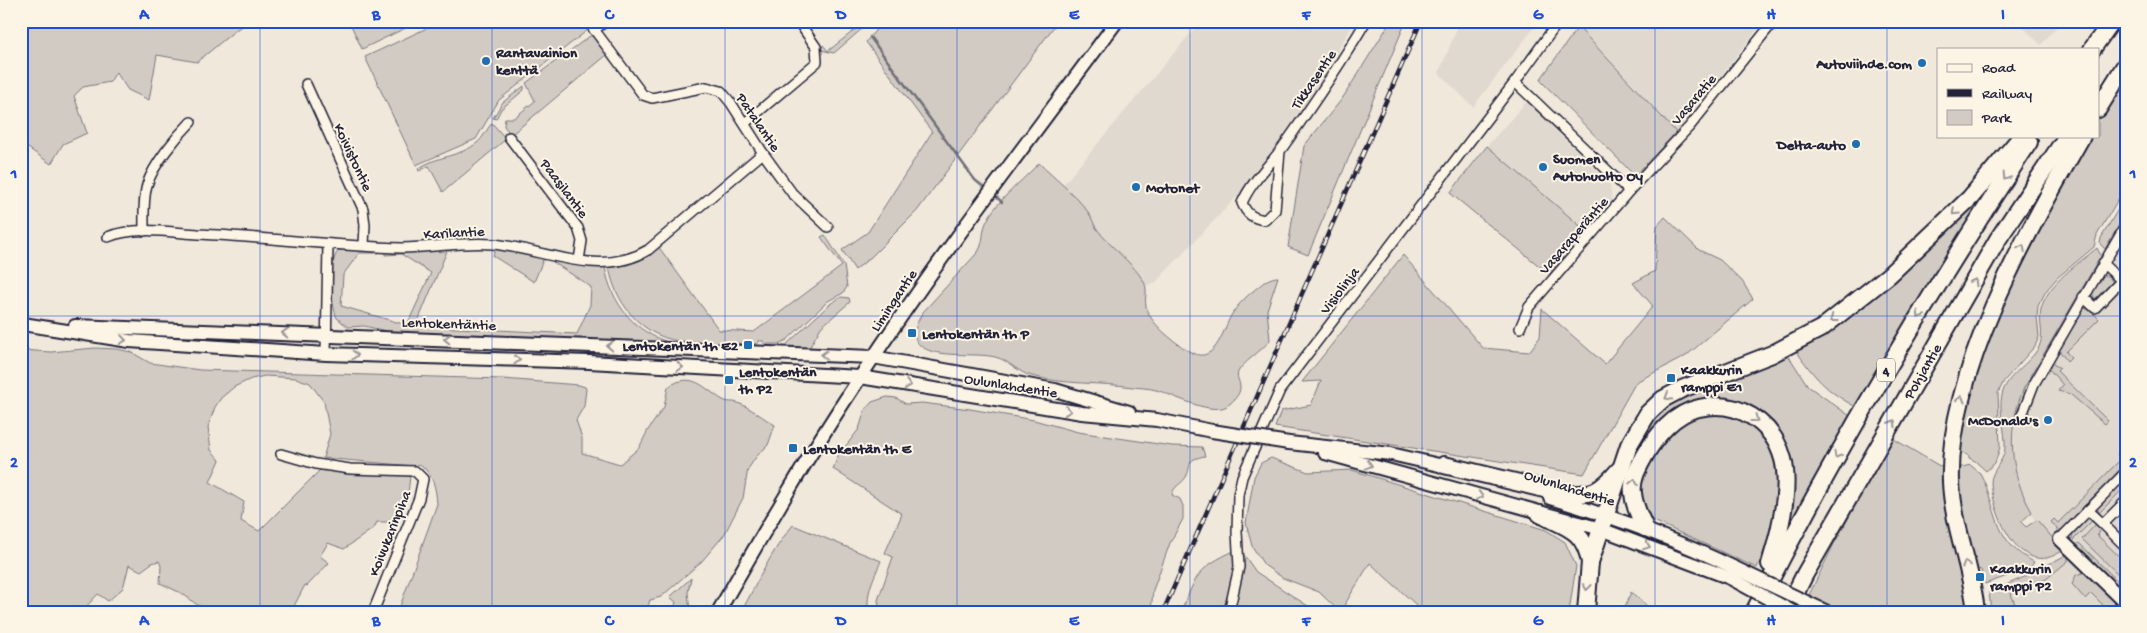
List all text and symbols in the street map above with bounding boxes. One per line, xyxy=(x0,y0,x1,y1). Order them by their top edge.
text: A xyxy=(138,7,150,26)
text: B xyxy=(371,7,381,26)
text: C xyxy=(604,7,615,26)
text: D xyxy=(834,7,847,26)
text: E xyxy=(1069,7,1080,26)
text: F xyxy=(1301,7,1312,26)
text: G xyxy=(1533,7,1544,26)
text: H xyxy=(1766,7,1776,26)
text: I xyxy=(2001,7,2005,26)
place label: Rantavainion kenttä xyxy=(495,45,578,80)
street label: Tikkasentie xyxy=(1288,47,1341,114)
legend xyxy=(1937,48,2100,138)
marker: Rantavainion kenttä xyxy=(480,55,492,67)
place label: Autoviihde.com xyxy=(1815,56,1912,74)
marker: Autoviihde.com xyxy=(1916,57,1928,69)
text: Road xyxy=(1982,60,2016,78)
street label: Vasaratie xyxy=(1667,71,1721,130)
text: Railway xyxy=(1982,86,2033,104)
street label: Patalantie xyxy=(731,90,784,156)
text: Park xyxy=(1981,110,2012,128)
street label: Koivistontie xyxy=(329,121,376,195)
place label: Delta-auto xyxy=(1775,137,1846,155)
marker: Delta-auto xyxy=(1850,138,1862,150)
place label: Suomen Autohuolto Oy xyxy=(1552,151,1643,186)
street label: Paasilantie xyxy=(535,155,592,223)
marker: Suomen Autohuolto Oy xyxy=(1537,161,1549,173)
text: 1 xyxy=(10,166,17,185)
text: 1 xyxy=(2129,166,2136,185)
one-way arrow xyxy=(2003,171,2012,181)
place label: Motonet xyxy=(1146,180,1201,198)
marker: Motonet xyxy=(1130,181,1142,193)
street label: Vasaraperäntie xyxy=(1535,194,1613,280)
one-way arrow xyxy=(1952,206,1961,215)
street label: Karilantie xyxy=(423,223,485,245)
one-way arrow xyxy=(2016,245,2026,254)
street label: Visiolinja xyxy=(1316,263,1365,319)
street label: Limingantie xyxy=(867,266,922,336)
one-way arrow xyxy=(1967,278,1977,287)
one-way arrow xyxy=(1916,309,1926,318)
one-way arrow xyxy=(1830,313,1839,321)
street label: Lentokentäntie xyxy=(401,314,497,336)
place label: Lentokentän th P xyxy=(922,326,1030,344)
marker: Lentokentän th P xyxy=(906,327,918,339)
one-way arrow xyxy=(281,328,288,338)
one-way arrow xyxy=(119,334,127,345)
one-way arrow xyxy=(443,334,451,345)
place label: Lentokentän th E2 xyxy=(623,338,739,356)
marker: Lentokentän th E2 xyxy=(742,339,754,351)
one-way arrow xyxy=(605,341,613,352)
street label: Pohjantie xyxy=(1900,341,1947,404)
one-way arrow xyxy=(352,350,359,360)
one-way arrow xyxy=(820,350,828,361)
one-way arrow xyxy=(513,354,521,365)
road number: 4 xyxy=(1877,358,1895,382)
one-way arrow xyxy=(676,361,684,372)
place label: Kaakkurin ramppi E1 xyxy=(1680,362,1743,397)
place label: Lentokentän th P2 xyxy=(737,364,817,399)
street label: Oulunlahdentie xyxy=(963,371,1059,403)
marker: Kaakkurin ramppi E1 xyxy=(1665,372,1677,384)
marker: Lentokentän th P2 xyxy=(723,374,735,386)
one-way arrow xyxy=(904,379,912,390)
one-way arrow xyxy=(1664,391,1673,401)
one-way arrow xyxy=(1955,394,1966,403)
one-way arrow xyxy=(1064,405,1073,415)
one-way arrow xyxy=(1749,413,1758,421)
place label: McDonald's xyxy=(1968,413,2039,431)
marker: McDonald's xyxy=(2042,414,2054,426)
one-way arrow xyxy=(1886,419,1896,428)
place label: Lentokentän th E xyxy=(803,441,913,459)
marker: Lentokentän th E xyxy=(787,442,799,454)
one-way arrow xyxy=(1833,449,1843,458)
text: 2 xyxy=(10,455,18,474)
text: 2 xyxy=(2129,455,2137,474)
one-way arrow xyxy=(1365,460,1373,470)
street label: Oulunlahdentie xyxy=(1522,467,1617,511)
one-way arrow xyxy=(1628,478,1639,487)
street label: Koivukarinpiha xyxy=(366,488,416,579)
one-way arrow xyxy=(1476,491,1484,501)
one-way arrow xyxy=(1642,540,1651,550)
one-way arrow xyxy=(1961,561,1971,569)
place label: Kaakkurin ramppi P2 xyxy=(1989,561,2052,596)
marker: Kaakkurin ramppi P2 xyxy=(1974,571,1986,583)
one-way arrow xyxy=(1582,583,1593,591)
text: A xyxy=(138,613,150,632)
text: B xyxy=(371,613,381,632)
text: C xyxy=(604,613,615,632)
text: D xyxy=(834,613,847,632)
text: E xyxy=(1069,613,1080,632)
text: F xyxy=(1301,613,1312,632)
text: G xyxy=(1533,613,1544,632)
text: H xyxy=(1766,613,1776,632)
text: I xyxy=(2001,613,2005,632)

